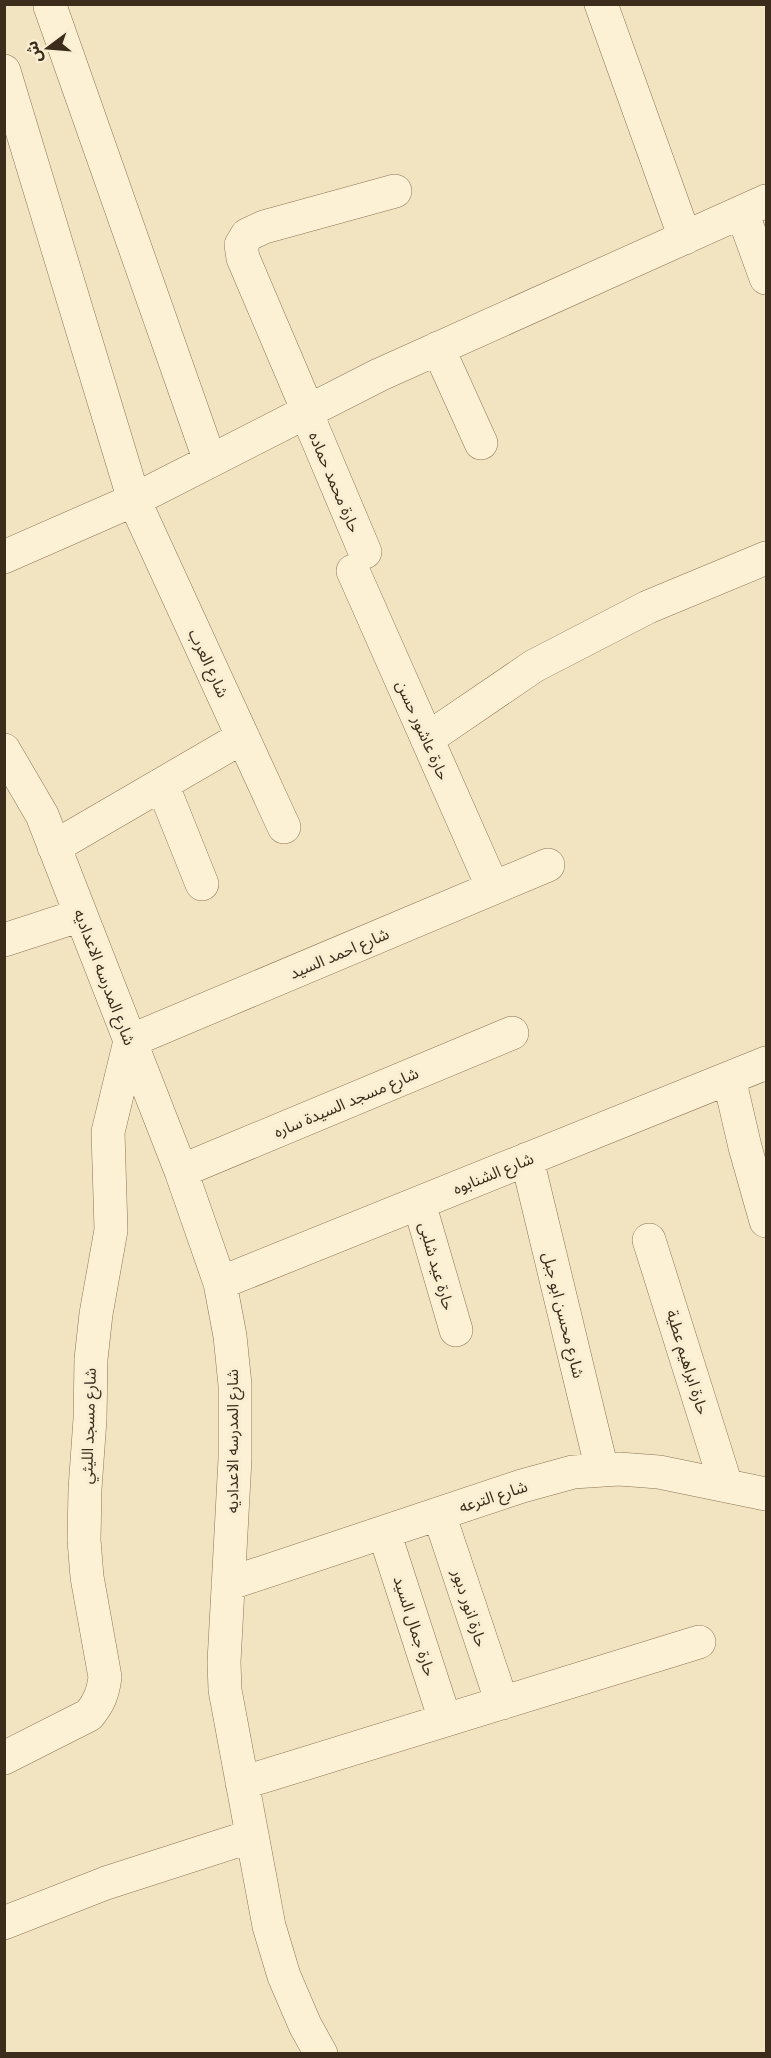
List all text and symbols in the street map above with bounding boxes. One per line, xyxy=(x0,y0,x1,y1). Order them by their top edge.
north arrow xyxy=(18,18,78,78)
text: ش xyxy=(23,39,46,65)
street label: حارة محمد حماده xyxy=(305,429,363,535)
street label: شارع العرب xyxy=(182,626,232,702)
street label: حارة عاشور حسن xyxy=(392,678,452,783)
street label: شارع المدرسه الاعداديه xyxy=(67,907,138,1049)
street label: شارع احمد السيد xyxy=(287,925,393,986)
street label: شارع مسجد السيدة ساره xyxy=(271,1064,423,1144)
street label: شارع الشنابوه xyxy=(450,1150,537,1201)
street label: حارة عيد شلبى xyxy=(415,1220,457,1312)
street label: شارع محسن ابو جبل xyxy=(536,1250,587,1381)
street label: حارة ابراهيم عطية xyxy=(660,1308,712,1418)
street label: شارع مسجد الليثي xyxy=(78,1368,103,1485)
street label: شارع المدرسه الاعداديه xyxy=(224,1369,245,1513)
street label: شارع الترعه xyxy=(457,1477,531,1519)
street label: حارة انور دبور xyxy=(448,1566,490,1649)
street label: حارة جمال السيد xyxy=(388,1574,439,1679)

